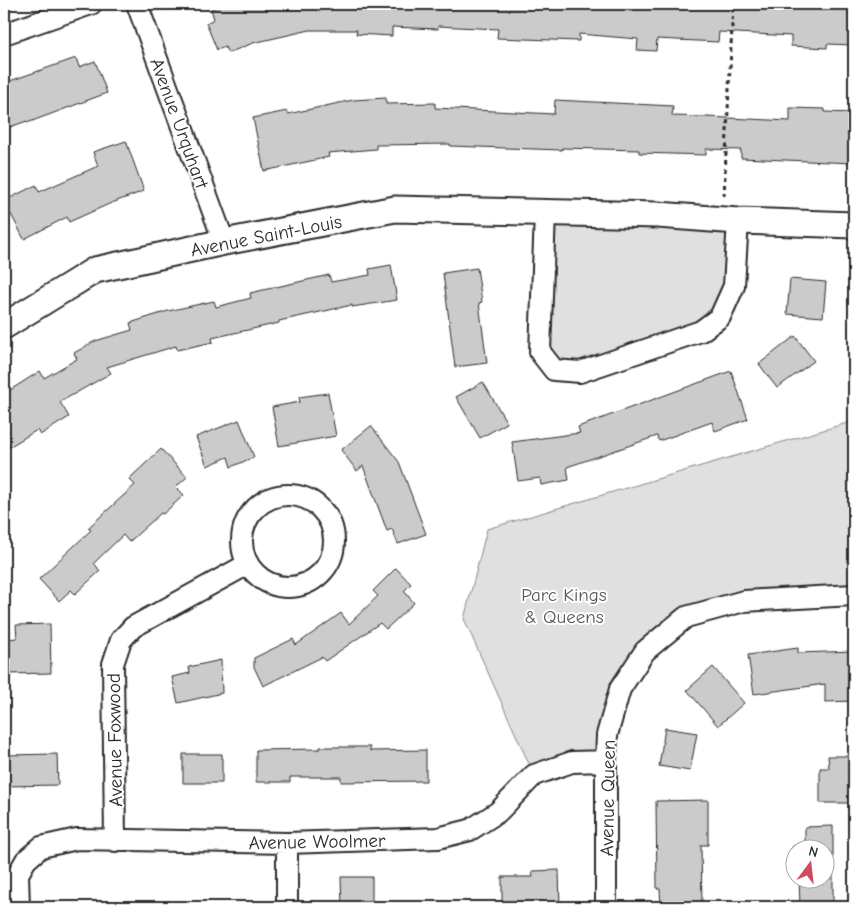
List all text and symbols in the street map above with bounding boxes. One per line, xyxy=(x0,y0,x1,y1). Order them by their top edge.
street label: Avenue Urquhart xyxy=(145,55,213,192)
street label: Avenue Saint-Louis xyxy=(189,211,344,261)
park label: Parc Kings & Queens xyxy=(521,584,607,628)
street label: Avenue Foxwood xyxy=(103,673,127,807)
street label: Avenue Queen xyxy=(596,739,620,857)
street label: Avenue Woolmer xyxy=(248,830,386,854)
north arrow xyxy=(786,838,836,888)
text: N xyxy=(807,843,820,861)

